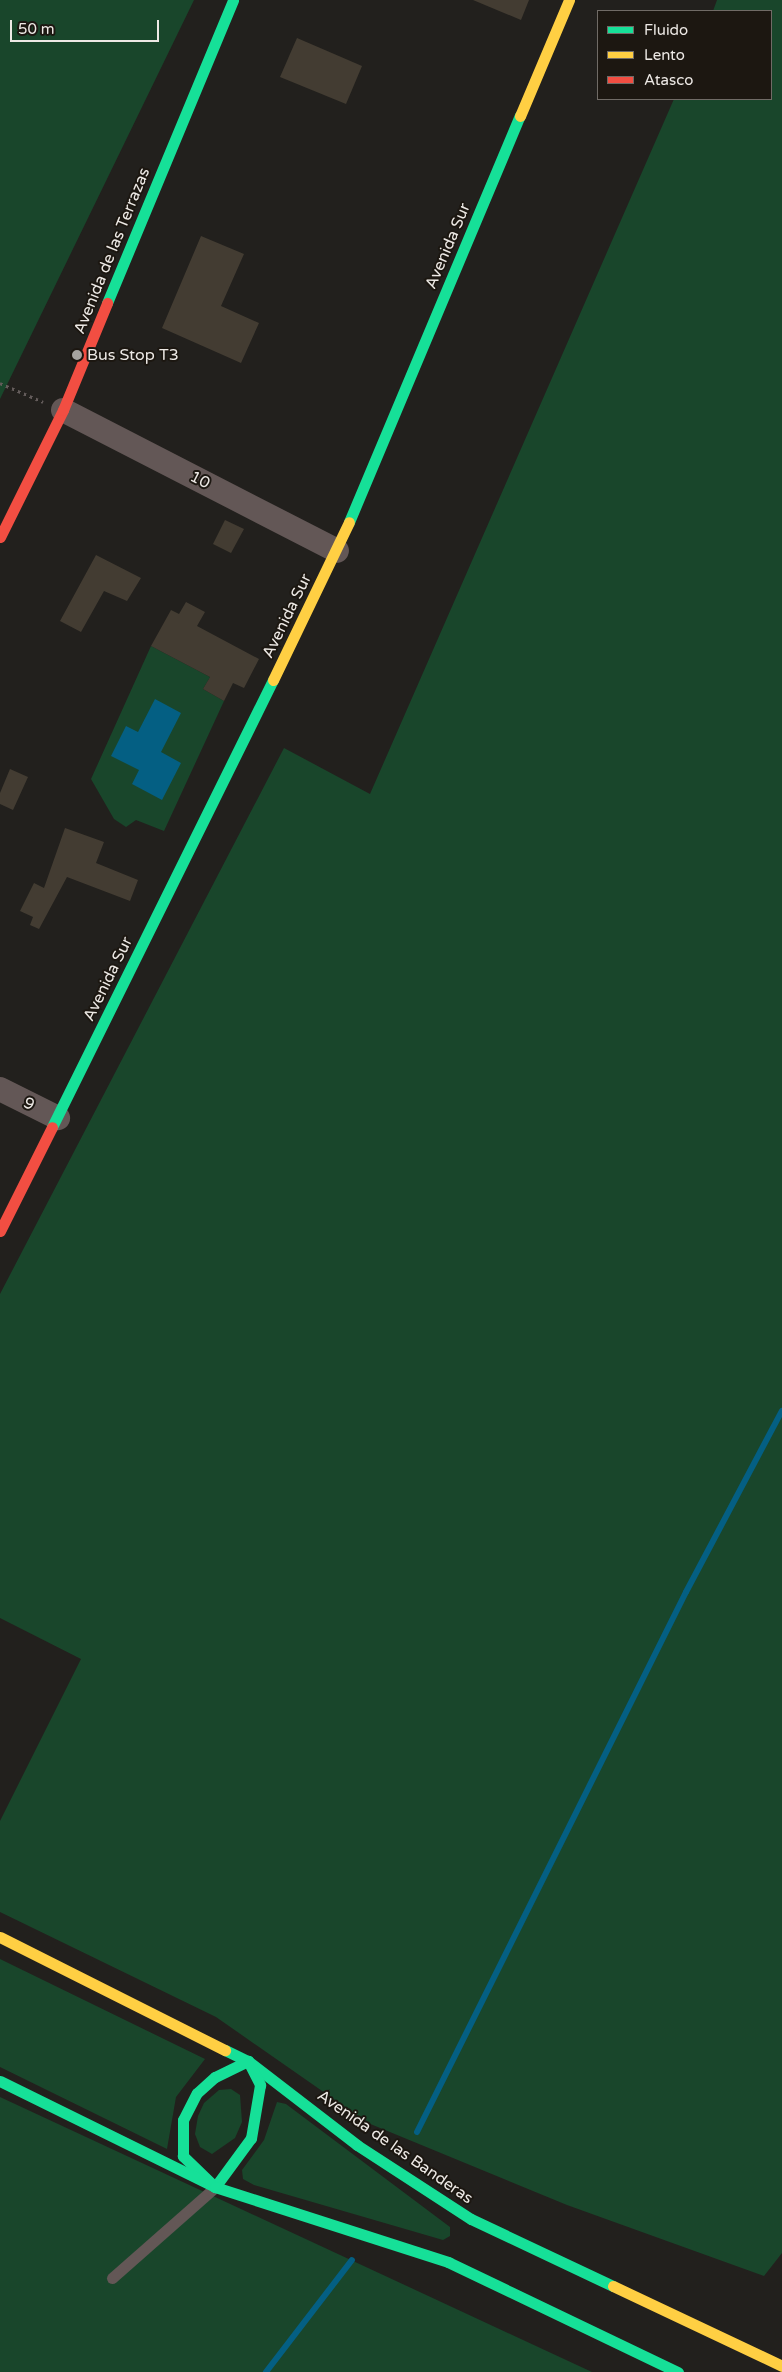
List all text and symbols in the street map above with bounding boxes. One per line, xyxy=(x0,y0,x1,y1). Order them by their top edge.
scale bar xyxy=(12,10,161,42)
legend xyxy=(597,10,772,100)
text: 50 m xyxy=(18,20,55,38)
text: Fluido xyxy=(644,21,688,39)
text: Lento xyxy=(644,46,685,64)
text: Atasco xyxy=(644,71,693,89)
street label: Avenida de las Terrazas xyxy=(70,165,154,337)
street label: Avenida Sur xyxy=(421,200,475,292)
place label: Bus Stop T3 xyxy=(87,345,179,365)
marker: Bus Stop T3 xyxy=(71,349,83,361)
street label: 10 xyxy=(187,467,213,493)
street label: Avenida Sur xyxy=(258,571,316,661)
street label: Avenida Sur xyxy=(79,934,137,1024)
street label: 9 xyxy=(20,1093,38,1115)
street label: Avenida de las Banderas xyxy=(313,2086,477,2208)

